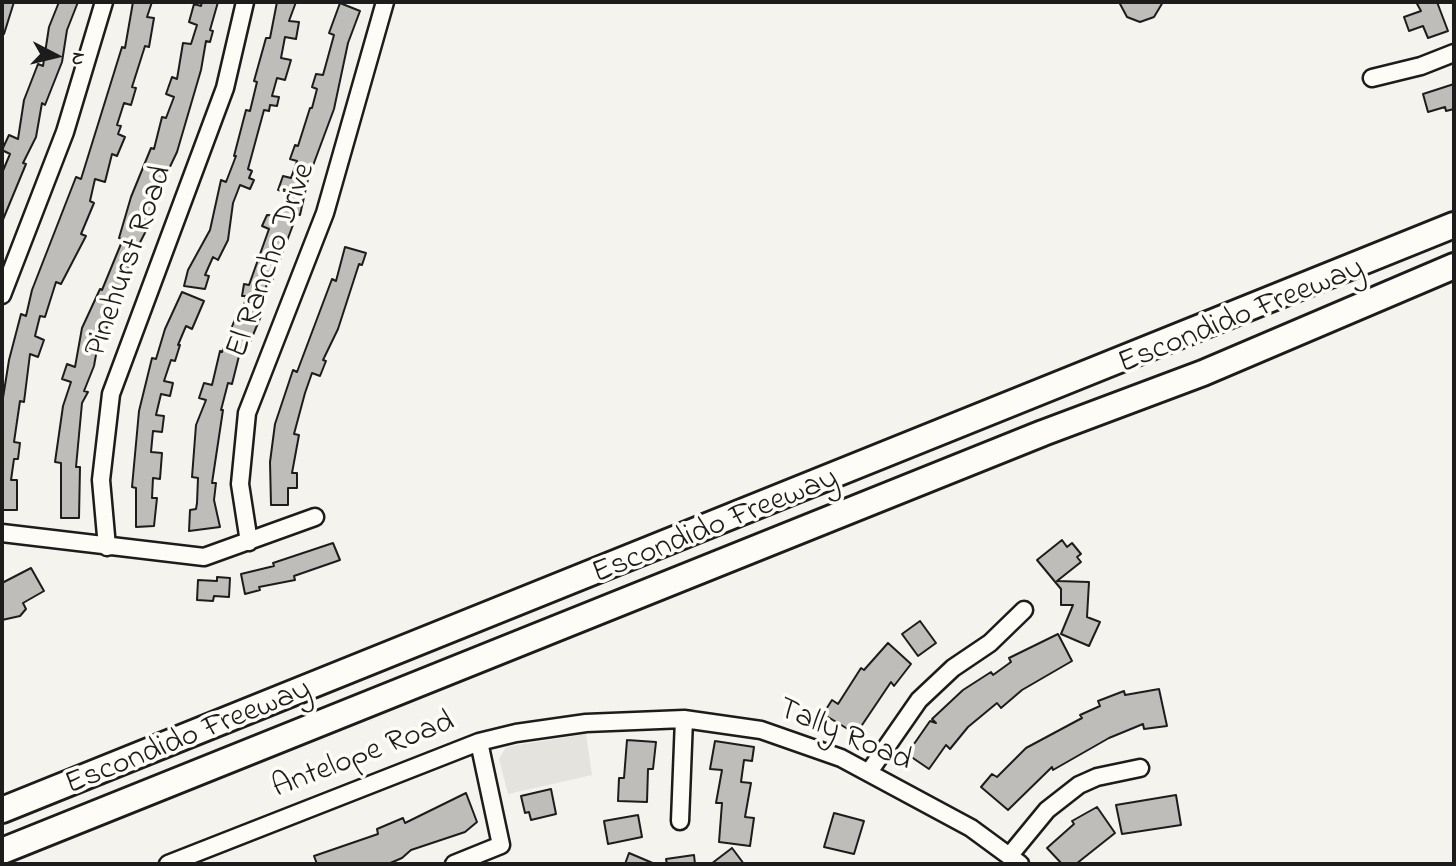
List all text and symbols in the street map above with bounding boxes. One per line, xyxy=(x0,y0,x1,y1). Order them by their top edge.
north arrow xyxy=(21,21,91,91)
text: N xyxy=(63,51,92,67)
street label: El Rancho Drive xyxy=(220,158,326,364)
street label: Pinehurst Road xyxy=(79,161,183,363)
street label: Escondido Freeway xyxy=(1114,251,1370,385)
street label: Escondido Freeway xyxy=(588,461,844,595)
street label: Escondido Freeway xyxy=(61,672,317,806)
street label: Tally Road xyxy=(771,692,917,782)
street label: Antelope Road xyxy=(268,705,460,809)

